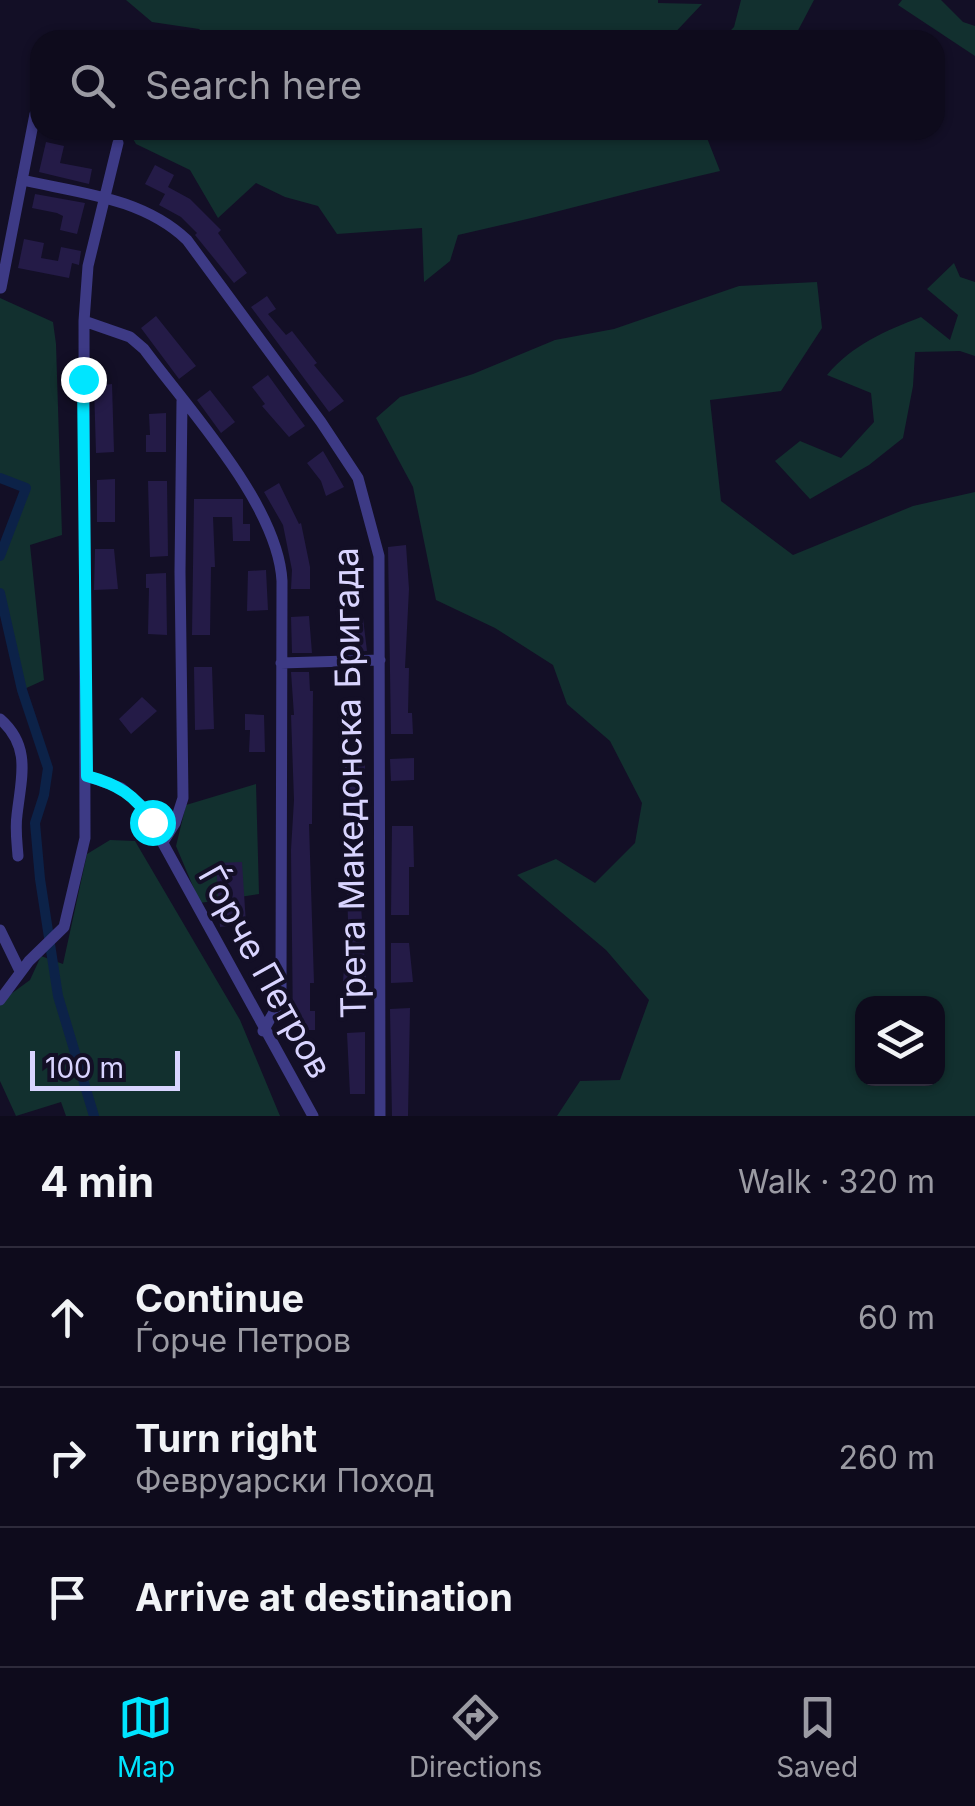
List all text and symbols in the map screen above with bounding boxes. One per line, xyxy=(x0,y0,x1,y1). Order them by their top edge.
search box xyxy=(30,30,945,140)
icon: search xyxy=(65,58,120,113)
text: Search here xyxy=(145,62,362,108)
route end xyxy=(61,357,107,403)
street label: Трета Македонска Бригада xyxy=(324,547,374,1019)
route start xyxy=(130,800,176,846)
street label: Ѓорче Петров xyxy=(190,858,341,1085)
map controls xyxy=(855,996,945,1086)
button: layers xyxy=(855,996,945,1086)
scale bar xyxy=(30,1046,180,1090)
text: 100 m xyxy=(45,1051,124,1085)
text: 4 min xyxy=(40,1156,154,1207)
text: Walk · 320 m xyxy=(738,1162,935,1201)
text: Continue xyxy=(135,1275,304,1321)
icon: ahead xyxy=(40,1290,95,1345)
text: 60 m xyxy=(858,1298,935,1337)
text: Ѓорче Петров xyxy=(135,1321,351,1360)
text: Turn right xyxy=(135,1415,317,1461)
icon: right xyxy=(40,1430,95,1485)
text: 260 m xyxy=(838,1438,935,1477)
text: Февруарски Поход xyxy=(135,1461,434,1500)
icon: arrive xyxy=(40,1570,95,1625)
text: Arrive at destination xyxy=(135,1574,513,1620)
tab: Map xyxy=(117,1690,175,1784)
tab: Directions xyxy=(409,1690,542,1784)
tab: Saved xyxy=(776,1690,858,1784)

